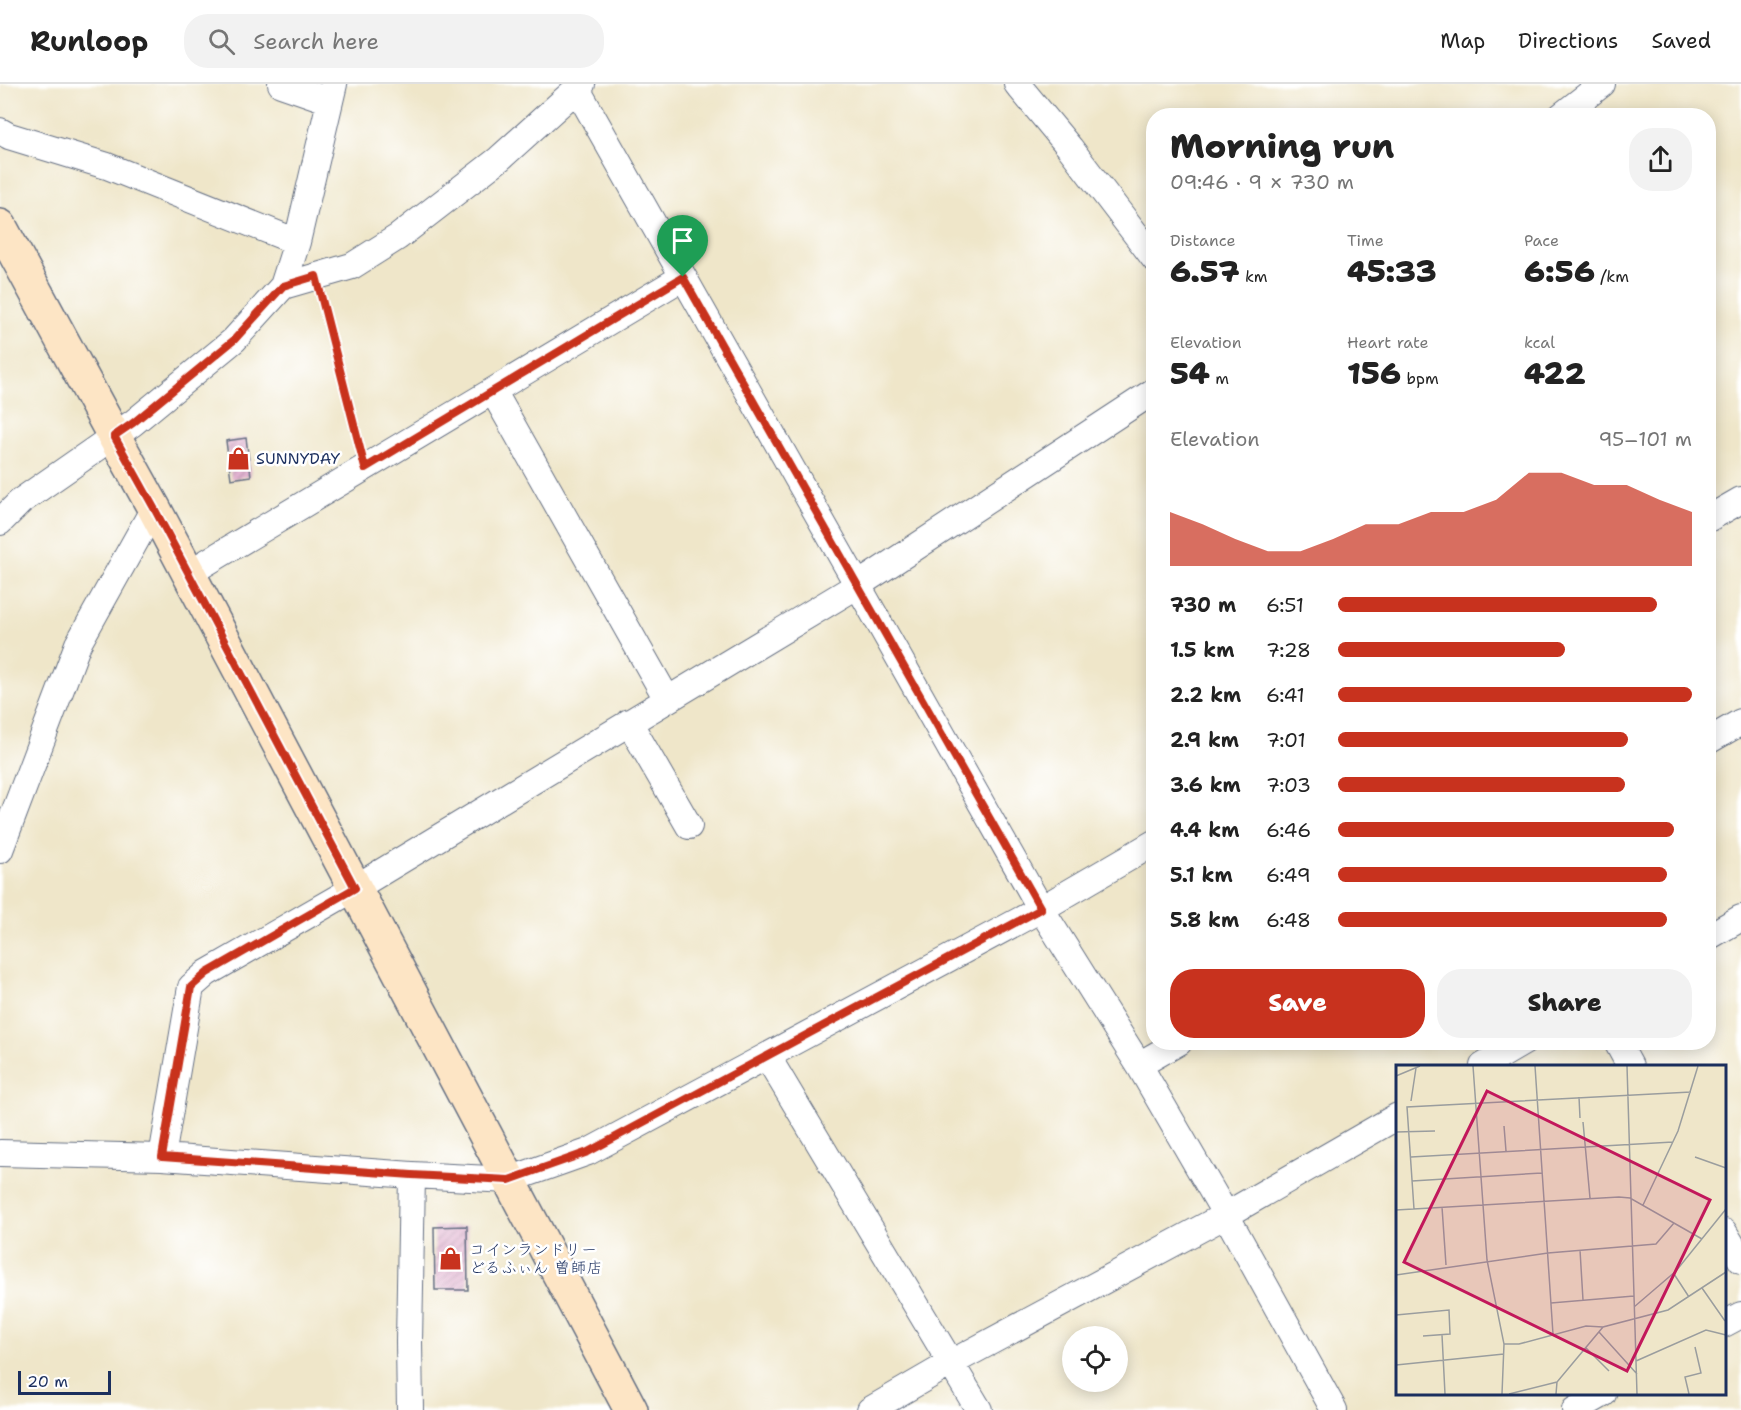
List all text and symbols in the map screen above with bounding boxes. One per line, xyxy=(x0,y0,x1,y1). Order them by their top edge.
search box xyxy=(184,14,604,68)
text: Runloop xyxy=(30,22,148,60)
icon: search xyxy=(205,25,238,58)
text: Search here xyxy=(253,27,379,56)
text: Map xyxy=(1440,27,1485,55)
text: Directions xyxy=(1518,27,1618,55)
text: Saved xyxy=(1651,27,1711,55)
text: Morning run xyxy=(1170,124,1394,169)
button: share xyxy=(1629,128,1692,191)
text: 09:46 · 9 × 730 m xyxy=(1170,169,1354,195)
pin xyxy=(657,215,708,277)
icon: arrive xyxy=(666,224,699,257)
text: Distance xyxy=(1170,230,1236,251)
text: Time xyxy=(1347,230,1384,251)
text: Pace xyxy=(1524,230,1559,251)
text: 6.57 xyxy=(1170,251,1239,292)
text: 45:33 xyxy=(1347,251,1436,292)
text: 6:56 xyxy=(1524,251,1595,292)
text: km xyxy=(1239,266,1268,287)
text: /km xyxy=(1595,266,1629,287)
text: Elevation xyxy=(1170,332,1242,353)
text: Heart rate xyxy=(1347,332,1429,353)
text: kcal xyxy=(1524,332,1555,353)
text: 54 xyxy=(1170,353,1210,394)
text: 156 xyxy=(1347,353,1401,394)
text: 422 xyxy=(1524,353,1586,394)
text: m xyxy=(1210,368,1229,389)
text: bpm xyxy=(1401,368,1439,389)
text: Elevation xyxy=(1170,426,1260,452)
text: 95–101 m xyxy=(1598,426,1692,452)
shop icon: SUNNYDAY xyxy=(225,445,251,471)
place label: SUNNYDAY xyxy=(256,448,341,469)
text: 730 m xyxy=(1170,592,1236,618)
text: 6:51 xyxy=(1266,592,1304,618)
text: 1.5 km xyxy=(1170,637,1234,663)
text: 7:28 xyxy=(1266,637,1311,663)
text: 2.2 km xyxy=(1170,682,1241,708)
text: 6:41 xyxy=(1266,682,1305,708)
text: 2.9 km xyxy=(1170,727,1239,753)
text: 7:01 xyxy=(1266,727,1306,753)
text: 3.6 km xyxy=(1170,772,1241,798)
text: 7:03 xyxy=(1266,772,1311,798)
text: 4.4 km xyxy=(1170,817,1239,843)
text: 6:46 xyxy=(1266,817,1311,843)
text: 5.1 km xyxy=(1170,862,1233,888)
text: 6:49 xyxy=(1266,862,1311,888)
text: 5.8 km xyxy=(1170,907,1239,933)
text: 6:48 xyxy=(1266,907,1311,933)
button: Save xyxy=(1170,969,1425,1038)
button: Share xyxy=(1437,969,1692,1038)
inset map xyxy=(1396,1065,1726,1395)
place label: コインランドリー どるふぃん 曽師店 xyxy=(469,1239,602,1278)
shop icon: コインランドリー どるふぃん 曽師店 xyxy=(438,1245,464,1271)
map controls xyxy=(1062,1326,1128,1392)
button: locate xyxy=(1062,1326,1128,1392)
scale bar xyxy=(18,1368,111,1396)
text: 20 m xyxy=(27,1371,68,1392)

